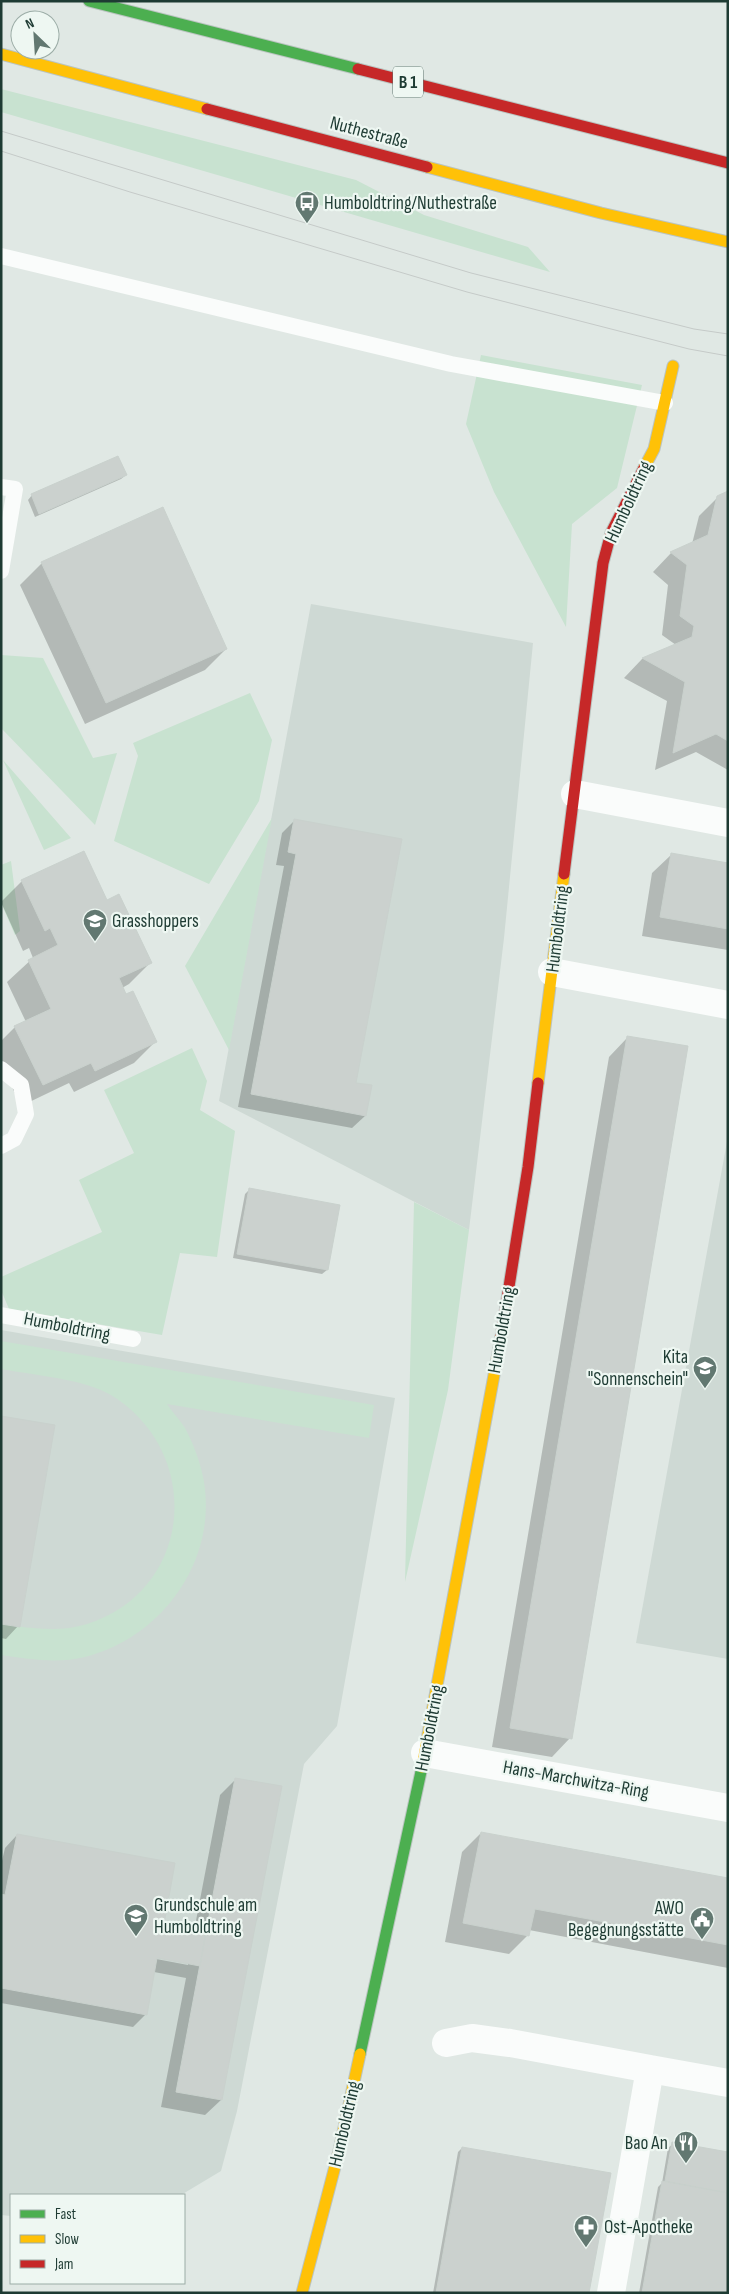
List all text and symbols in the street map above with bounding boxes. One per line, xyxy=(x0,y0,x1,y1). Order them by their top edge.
north arrow xyxy=(10,10,60,60)
text: N xyxy=(23,14,37,33)
road number: B 1 xyxy=(393,66,423,98)
street label: Nuthestraße xyxy=(327,112,411,154)
bus stop icon: Humboldtring/Nuthestraße xyxy=(294,190,320,224)
place label: Humboldtring/Nuthestraße xyxy=(324,192,497,215)
street label: Humboldtring xyxy=(600,457,658,547)
street label: Humboldtring xyxy=(541,884,575,974)
school or university icon: Grasshoppers xyxy=(82,908,108,942)
place label: Grasshoppers xyxy=(112,910,199,933)
street label: Humboldtring xyxy=(483,1284,521,1375)
street label: Humboldtring xyxy=(22,1307,113,1347)
place label: Kita "Sonnenschein" xyxy=(588,1346,688,1391)
school or university icon: Kita "Sonnenschein" xyxy=(692,1355,718,1389)
street label: Humboldtring xyxy=(410,1682,450,1773)
street label: Hans-Marchwitza-Ring xyxy=(501,1756,651,1804)
place label: Grundschule am Humboldtring xyxy=(154,1894,257,1939)
place label: AWO Begegnungsstätte xyxy=(568,1897,684,1942)
school or university icon: Grundschule am Humboldtring xyxy=(123,1903,149,1937)
public building icon: AWO Begegnungsstätte xyxy=(689,1906,715,1940)
street label: Humboldtring xyxy=(324,2078,366,2169)
restaurant icon: Bao An xyxy=(673,2130,699,2164)
place label: Bao An xyxy=(625,2132,668,2155)
legend xyxy=(10,2194,185,2284)
text: Fast xyxy=(55,2205,77,2224)
pharmacy icon: Ost-Apotheke xyxy=(573,2214,599,2248)
place label: Ost-Apotheke xyxy=(604,2216,693,2239)
text: Slow xyxy=(55,2230,79,2249)
text: Jam xyxy=(54,2255,73,2274)

